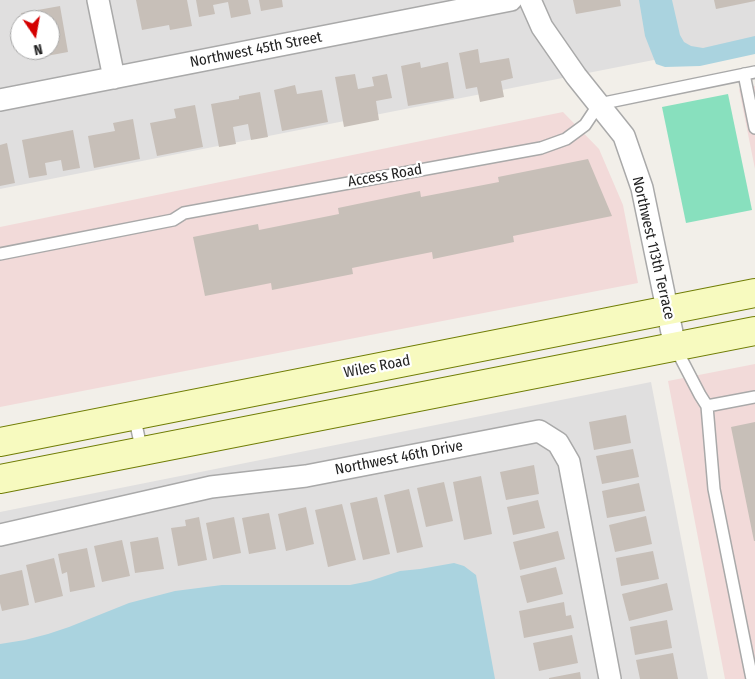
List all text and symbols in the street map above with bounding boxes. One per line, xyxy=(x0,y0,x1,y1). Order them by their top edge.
north arrow xyxy=(10,10,60,60)
street label: Northwest 45th Street xyxy=(188,28,324,72)
text: N xyxy=(32,40,44,58)
street label: Access Road xyxy=(347,161,423,191)
street label: Northwest 113th Terrace xyxy=(628,175,678,321)
street label: Wiles Road xyxy=(342,352,412,382)
street label: Northwest 46th Drive xyxy=(334,437,464,479)

